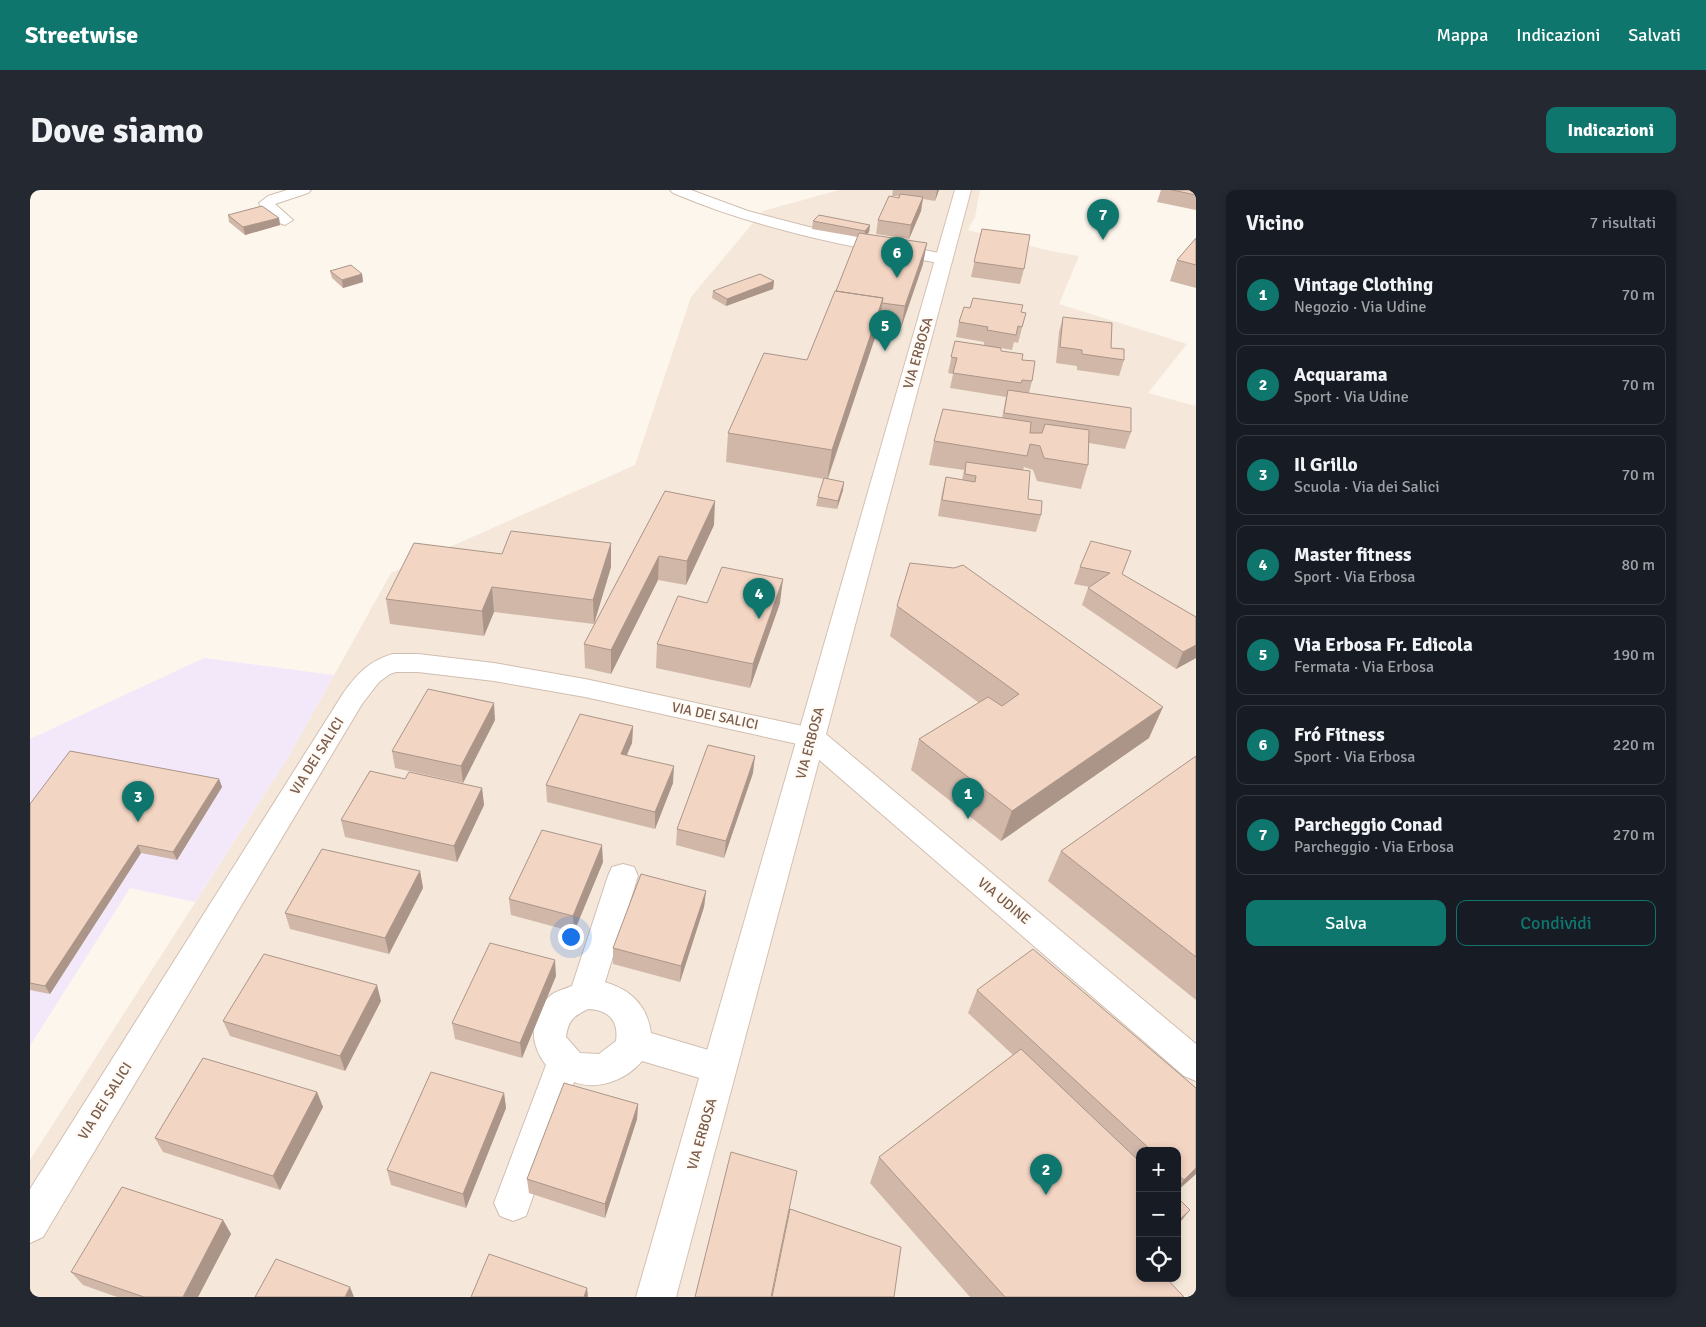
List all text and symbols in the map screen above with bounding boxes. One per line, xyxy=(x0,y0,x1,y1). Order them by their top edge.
text: Streetwise xyxy=(25,20,138,50)
text: Mappa xyxy=(1436,24,1488,46)
text: Indicazioni xyxy=(1516,24,1600,46)
text: Salvati xyxy=(1628,24,1681,46)
button: Indicazioni xyxy=(1546,107,1676,153)
text: Dove siamo xyxy=(30,109,204,152)
pin: 7 xyxy=(1087,199,1119,240)
text: Vicino xyxy=(1246,210,1304,236)
text: 7 risultati xyxy=(1590,213,1656,233)
pin: 6 xyxy=(881,237,913,278)
text: Vintage Clothing xyxy=(1294,273,1433,297)
text: 1 xyxy=(1259,285,1267,305)
text: 70 m xyxy=(1621,285,1655,305)
text: Negozio · Via Udine xyxy=(1294,297,1426,317)
pin: 5 xyxy=(869,310,901,351)
street label: VIA ERBOSA xyxy=(900,315,936,391)
text: Acquarama xyxy=(1294,363,1388,387)
text: 2 xyxy=(1259,375,1267,395)
text: 70 m xyxy=(1621,375,1655,395)
text: Sport · Via Udine xyxy=(1294,387,1409,407)
text: Il Grillo xyxy=(1294,453,1358,477)
text: 3 xyxy=(1259,465,1267,485)
text: 70 m xyxy=(1621,465,1655,485)
text: Scuola · Via dei Salici xyxy=(1294,477,1440,497)
text: Master fitness xyxy=(1294,543,1411,567)
text: 4 xyxy=(1259,555,1267,575)
text: 80 m xyxy=(1621,555,1655,575)
text: Sport · Via Erbosa xyxy=(1294,567,1415,587)
pin: 4 xyxy=(743,578,775,619)
text: Via Erbosa Fr. Edicola xyxy=(1294,633,1473,657)
text: 5 xyxy=(1259,645,1267,665)
text: 190 m xyxy=(1613,645,1655,665)
text: Fermata · Via Erbosa xyxy=(1294,657,1434,677)
street label: VIA DEI SALICI xyxy=(670,699,760,733)
street label: VIA ERBOSA xyxy=(792,705,828,781)
street label: VIA DEI SALICI xyxy=(286,714,348,798)
text: Fró Fitness xyxy=(1294,723,1385,747)
text: 6 xyxy=(1259,735,1267,755)
text: 220 m xyxy=(1613,735,1655,755)
text: Sport · Via Erbosa xyxy=(1294,747,1415,767)
pin: 1 xyxy=(952,778,984,819)
pin: 3 xyxy=(122,781,154,822)
text: Parcheggio Conad xyxy=(1294,813,1442,837)
text: 7 xyxy=(1259,825,1267,845)
text: 270 m xyxy=(1613,825,1655,845)
text: Parcheggio · Via Erbosa xyxy=(1294,837,1454,857)
street label: VIA UDINE xyxy=(974,874,1034,928)
button: Salva xyxy=(1246,900,1446,946)
button: Condividi xyxy=(1456,900,1656,946)
your location xyxy=(558,924,584,950)
street label: VIA DEI SALICI xyxy=(74,1059,136,1143)
street label: VIA ERBOSA xyxy=(684,1096,720,1172)
map controls xyxy=(1136,1147,1181,1282)
button: + xyxy=(1136,1147,1181,1192)
pin: 2 xyxy=(1030,1154,1062,1195)
button: − xyxy=(1136,1192,1181,1237)
button: locate xyxy=(1136,1237,1181,1282)

